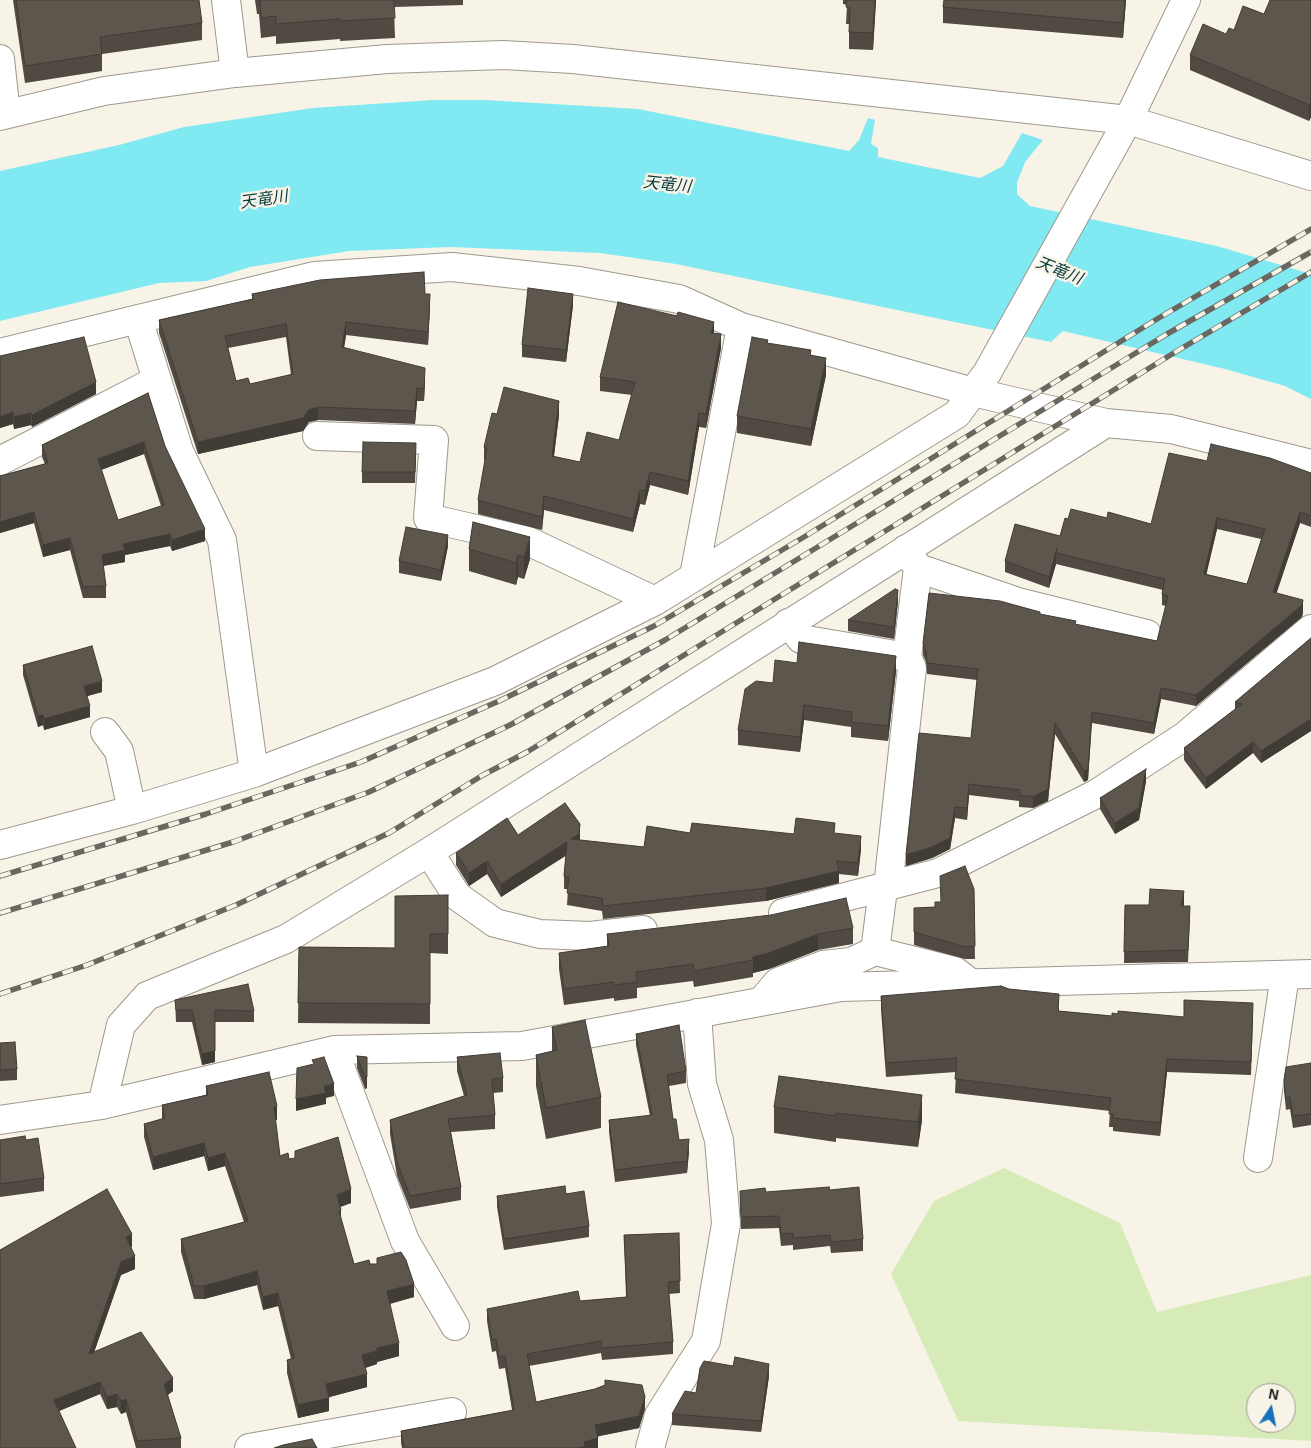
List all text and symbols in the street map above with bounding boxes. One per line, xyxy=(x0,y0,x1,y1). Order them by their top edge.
water label: 天竜川 xyxy=(642,173,692,197)
water label: 天竜川 xyxy=(239,187,289,213)
water label: 天竜川 xyxy=(1033,253,1085,289)
north arrow xyxy=(1246,1383,1296,1433)
text: N xyxy=(1267,1385,1280,1403)

